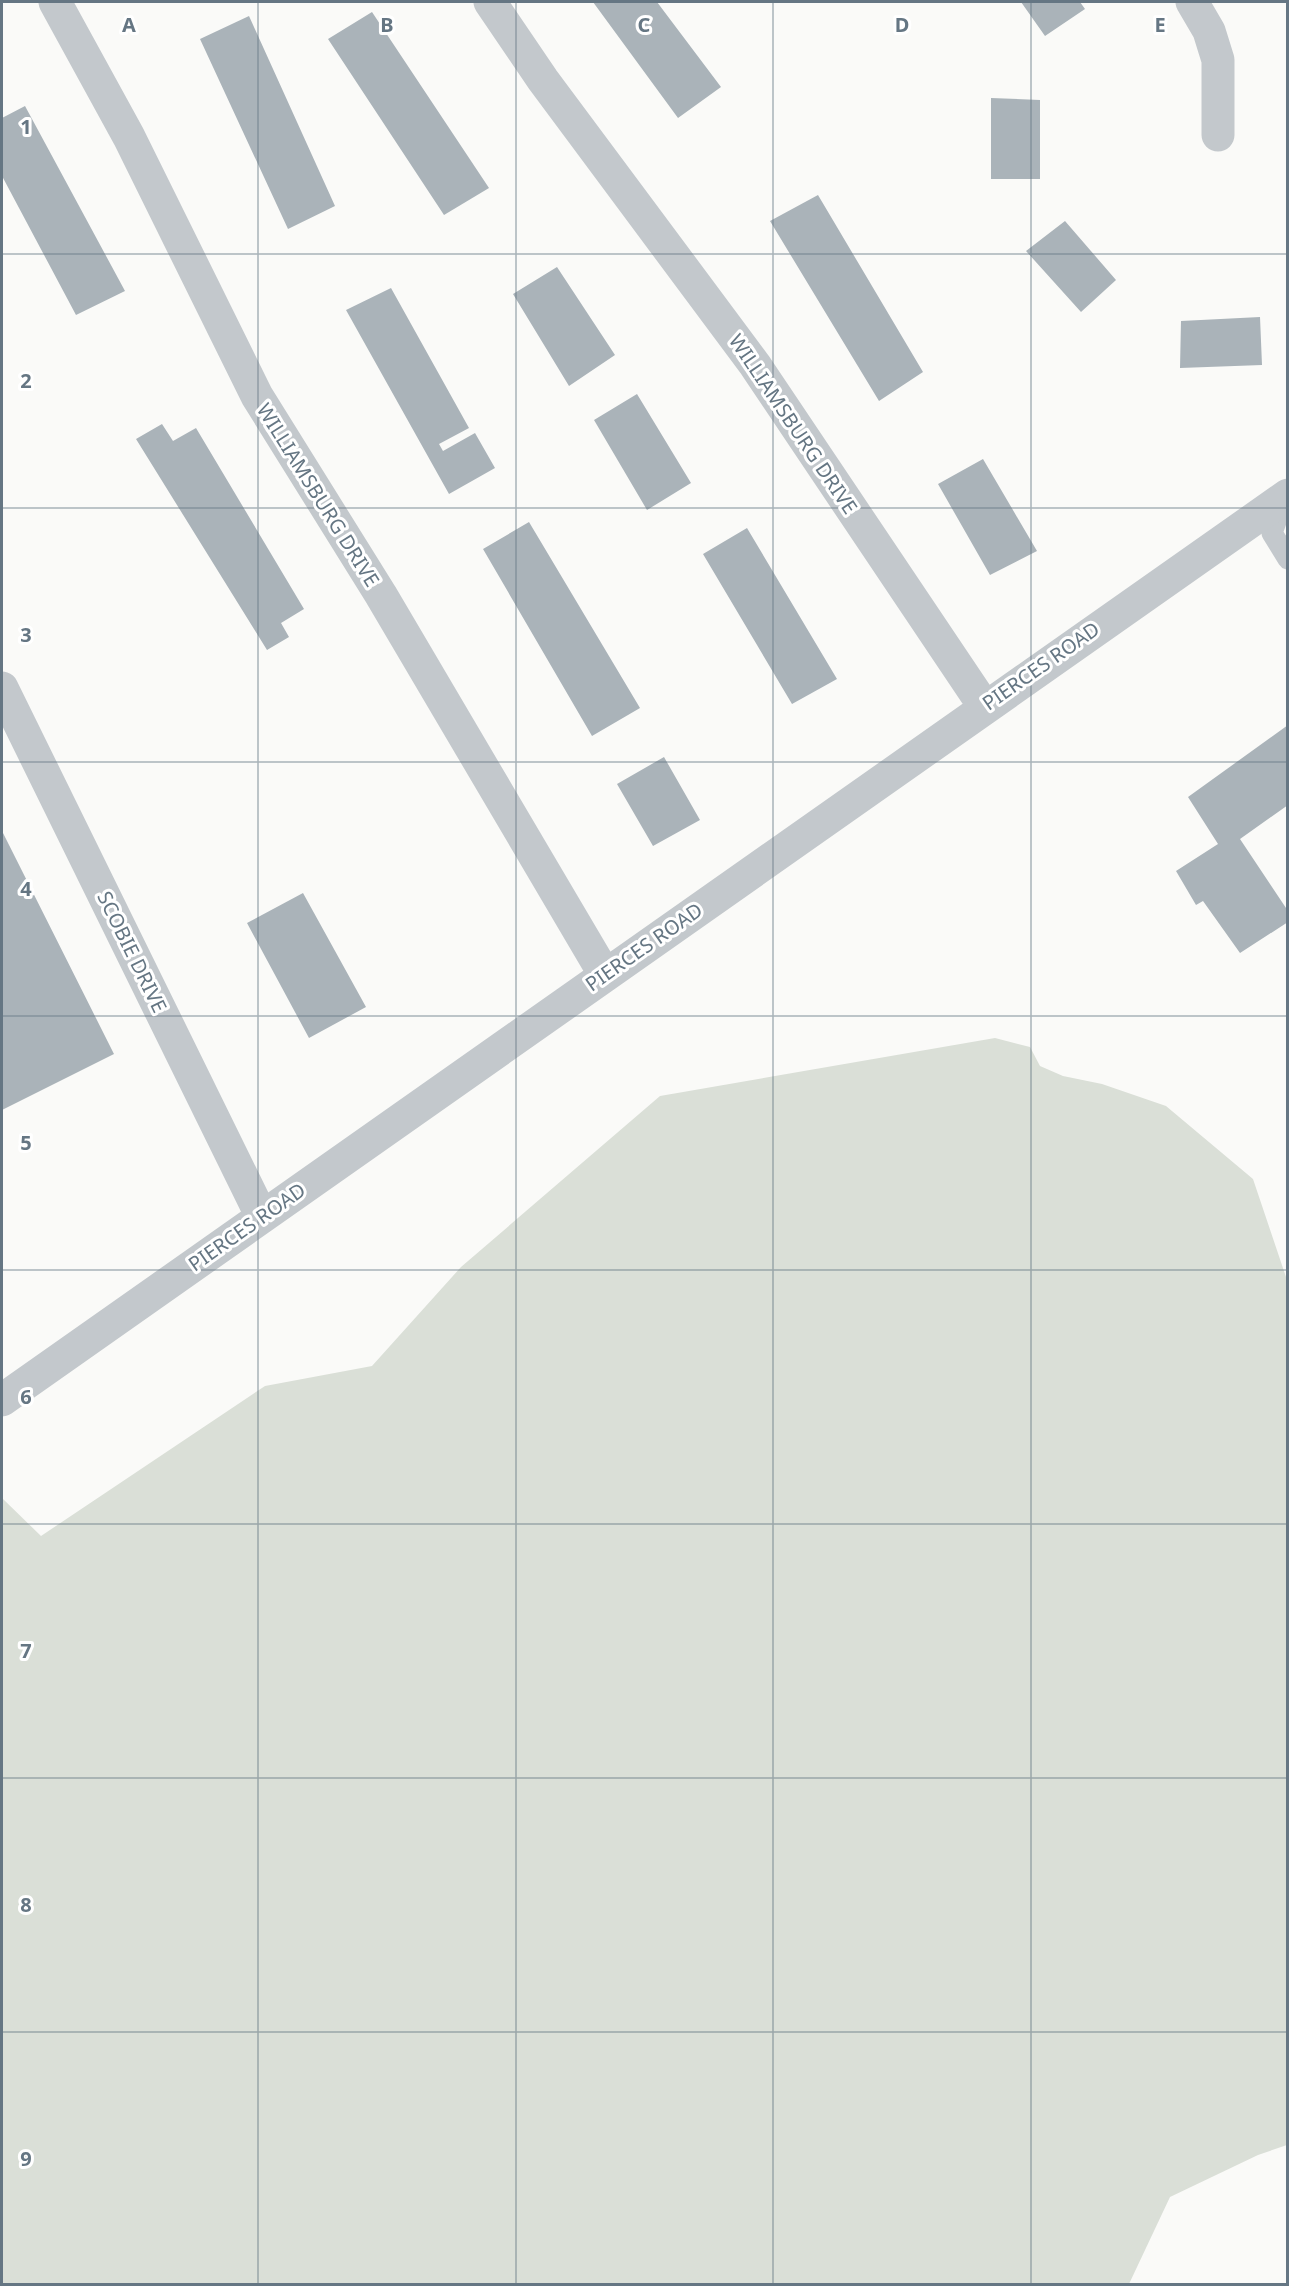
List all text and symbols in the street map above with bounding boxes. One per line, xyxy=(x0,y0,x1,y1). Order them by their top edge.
text: A xyxy=(122,11,136,38)
text: B xyxy=(380,11,394,38)
text: C xyxy=(638,11,651,38)
text: D xyxy=(895,11,909,38)
text: E xyxy=(1154,11,1166,38)
text: 1 xyxy=(20,113,32,140)
street label: WILLIAMSBURG DRIVE xyxy=(723,328,864,519)
text: 2 xyxy=(20,367,32,394)
street label: WILLIAMSBURG DRIVE xyxy=(251,398,386,592)
street label: PIERCES ROAD xyxy=(977,615,1105,716)
text: 3 xyxy=(20,621,32,648)
text: 4 xyxy=(20,875,32,902)
street label: SCOBIE DRIVE xyxy=(91,887,173,1017)
street label: PIERCES ROAD xyxy=(580,896,708,997)
text: 5 xyxy=(20,1129,32,1156)
street label: PIERCES ROAD xyxy=(183,1176,311,1277)
text: 6 xyxy=(20,1383,32,1410)
text: 7 xyxy=(20,1637,32,1664)
text: 8 xyxy=(20,1891,32,1918)
text: 9 xyxy=(20,2145,32,2172)

